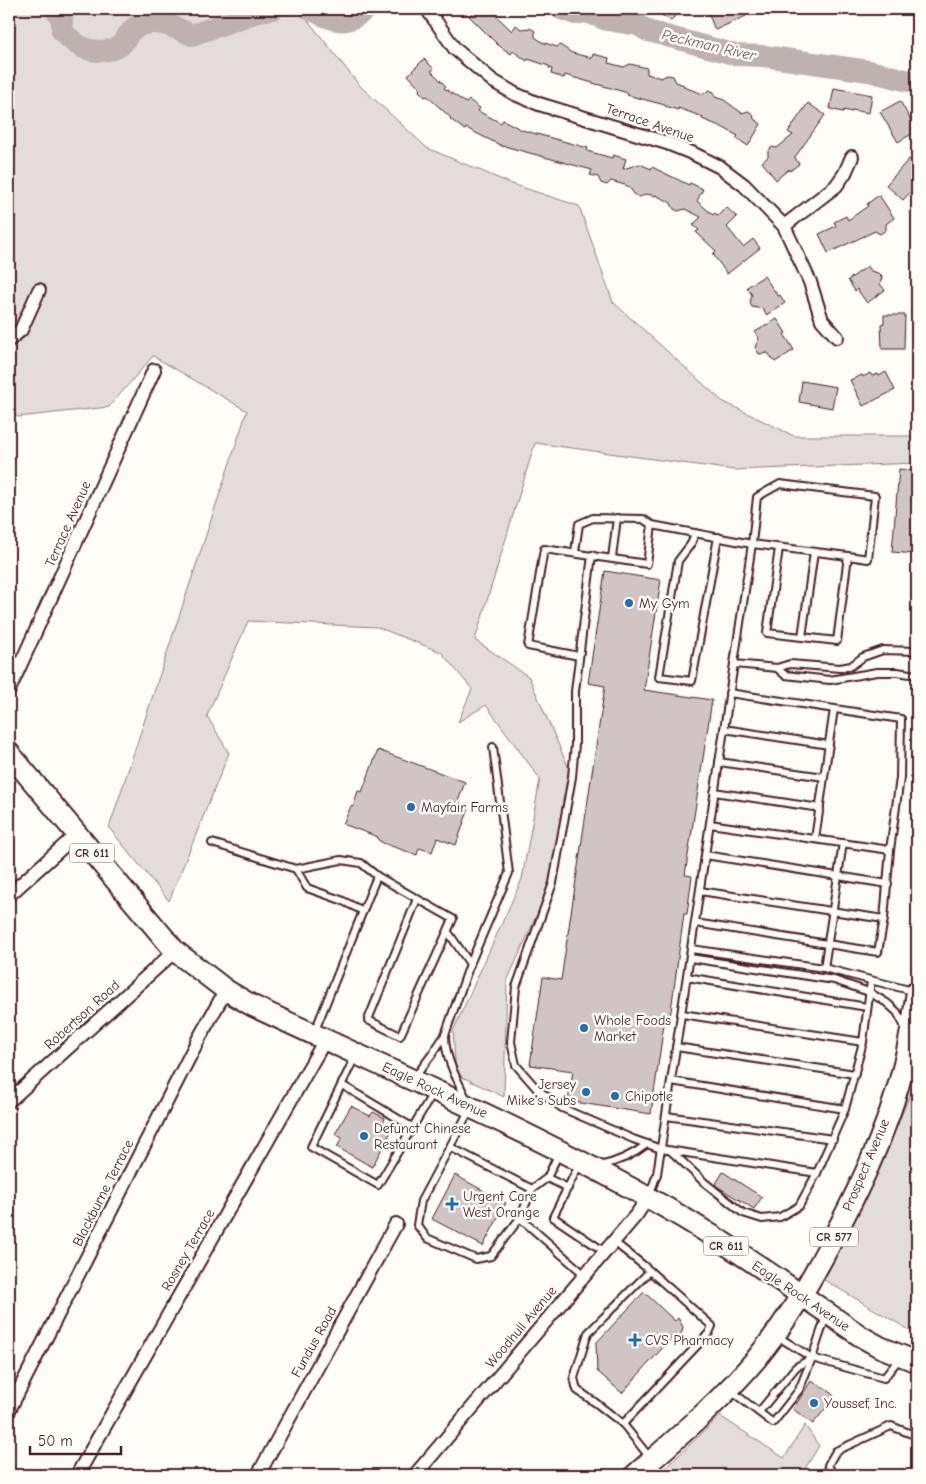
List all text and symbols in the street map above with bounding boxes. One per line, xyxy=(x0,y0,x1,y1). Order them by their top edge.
water label: Peckman River xyxy=(660,25,759,65)
street label: Terrace Avenue xyxy=(604,100,696,146)
street label: Terrace Avenue xyxy=(41,478,95,570)
place label: My Gym xyxy=(639,595,690,612)
marker: My Gym xyxy=(623,597,635,609)
place label: Mayfair Farms xyxy=(421,799,508,816)
marker: Mayfair Farms xyxy=(405,801,417,813)
road number: CR 611 xyxy=(70,844,114,862)
street label: Robertson Road xyxy=(41,977,123,1053)
place label: Whole Foods Market xyxy=(594,1012,671,1045)
marker: Whole Foods Market xyxy=(578,1022,590,1034)
street label: Eagle Rock Avenue xyxy=(380,1058,490,1122)
place label: Jersey Mike's Subs xyxy=(506,1076,577,1109)
marker: Jersey Mike's Subs xyxy=(580,1086,592,1098)
place label: Chipotle xyxy=(625,1088,673,1105)
marker: Chipotle xyxy=(609,1090,621,1102)
street label: Prospect Avenue xyxy=(839,1116,893,1214)
place label: Defunct Chinese Restaurant xyxy=(374,1120,471,1153)
marker: Defunct Chinese Restaurant xyxy=(358,1130,370,1142)
street label: Blackburne Terrace xyxy=(69,1137,137,1249)
place label: Urgent Care West Orange xyxy=(463,1188,539,1221)
marker: Urgent Care West Orange xyxy=(445,1197,459,1211)
street label: Rosney Terrace xyxy=(158,1206,218,1294)
road number: CR 577 xyxy=(810,1228,858,1246)
road number: CR 611 xyxy=(704,1236,748,1256)
street label: Eagle Rock Avenue xyxy=(749,1257,853,1335)
street label: Woodhull Avenue xyxy=(482,1283,560,1371)
street label: Fundus Road xyxy=(288,1304,340,1380)
place label: CVS Pharmacy xyxy=(645,1332,734,1349)
marker: CVS Pharmacy xyxy=(629,1334,641,1346)
place label: Youssef, Inc. xyxy=(824,1395,897,1412)
marker: Youssef, Inc. xyxy=(808,1397,820,1409)
scale bar xyxy=(30,1424,121,1456)
text: 50 m xyxy=(38,1432,73,1450)

